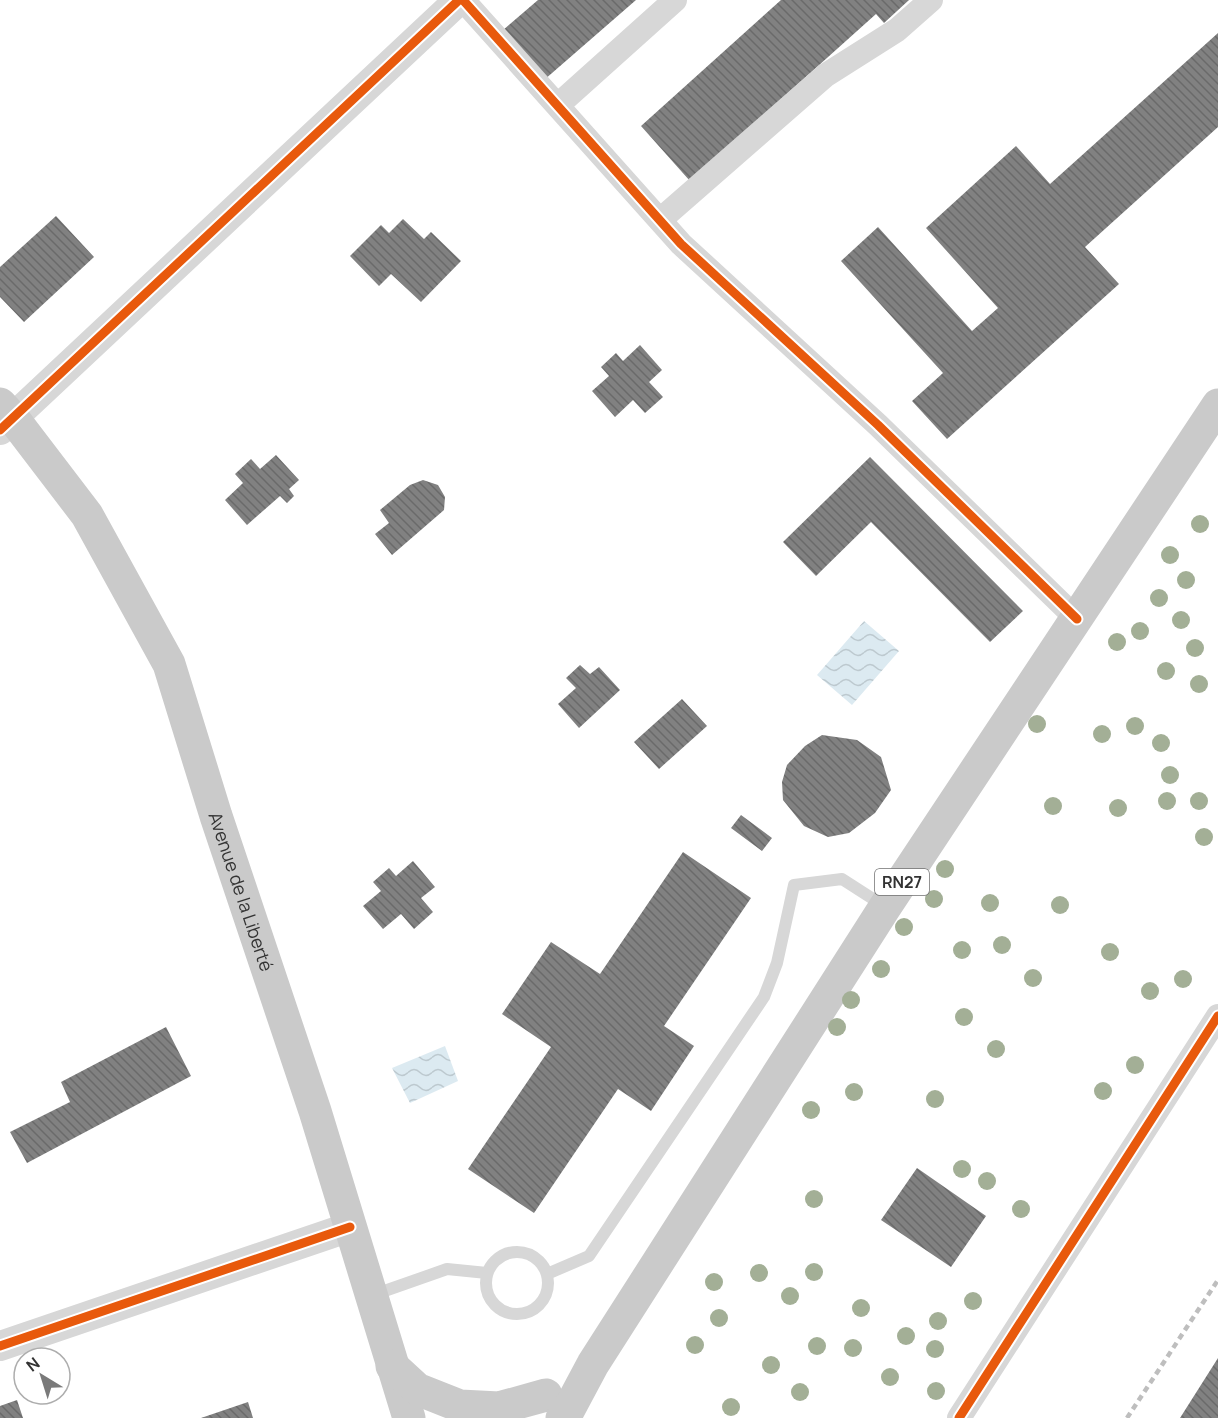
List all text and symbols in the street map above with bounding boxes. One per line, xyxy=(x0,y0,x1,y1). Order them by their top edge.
street label: Avenue de la Liberté xyxy=(203,809,279,974)
road number: RN27 xyxy=(875,869,929,895)
north arrow xyxy=(12,1346,72,1406)
text: N xyxy=(21,1352,44,1376)

